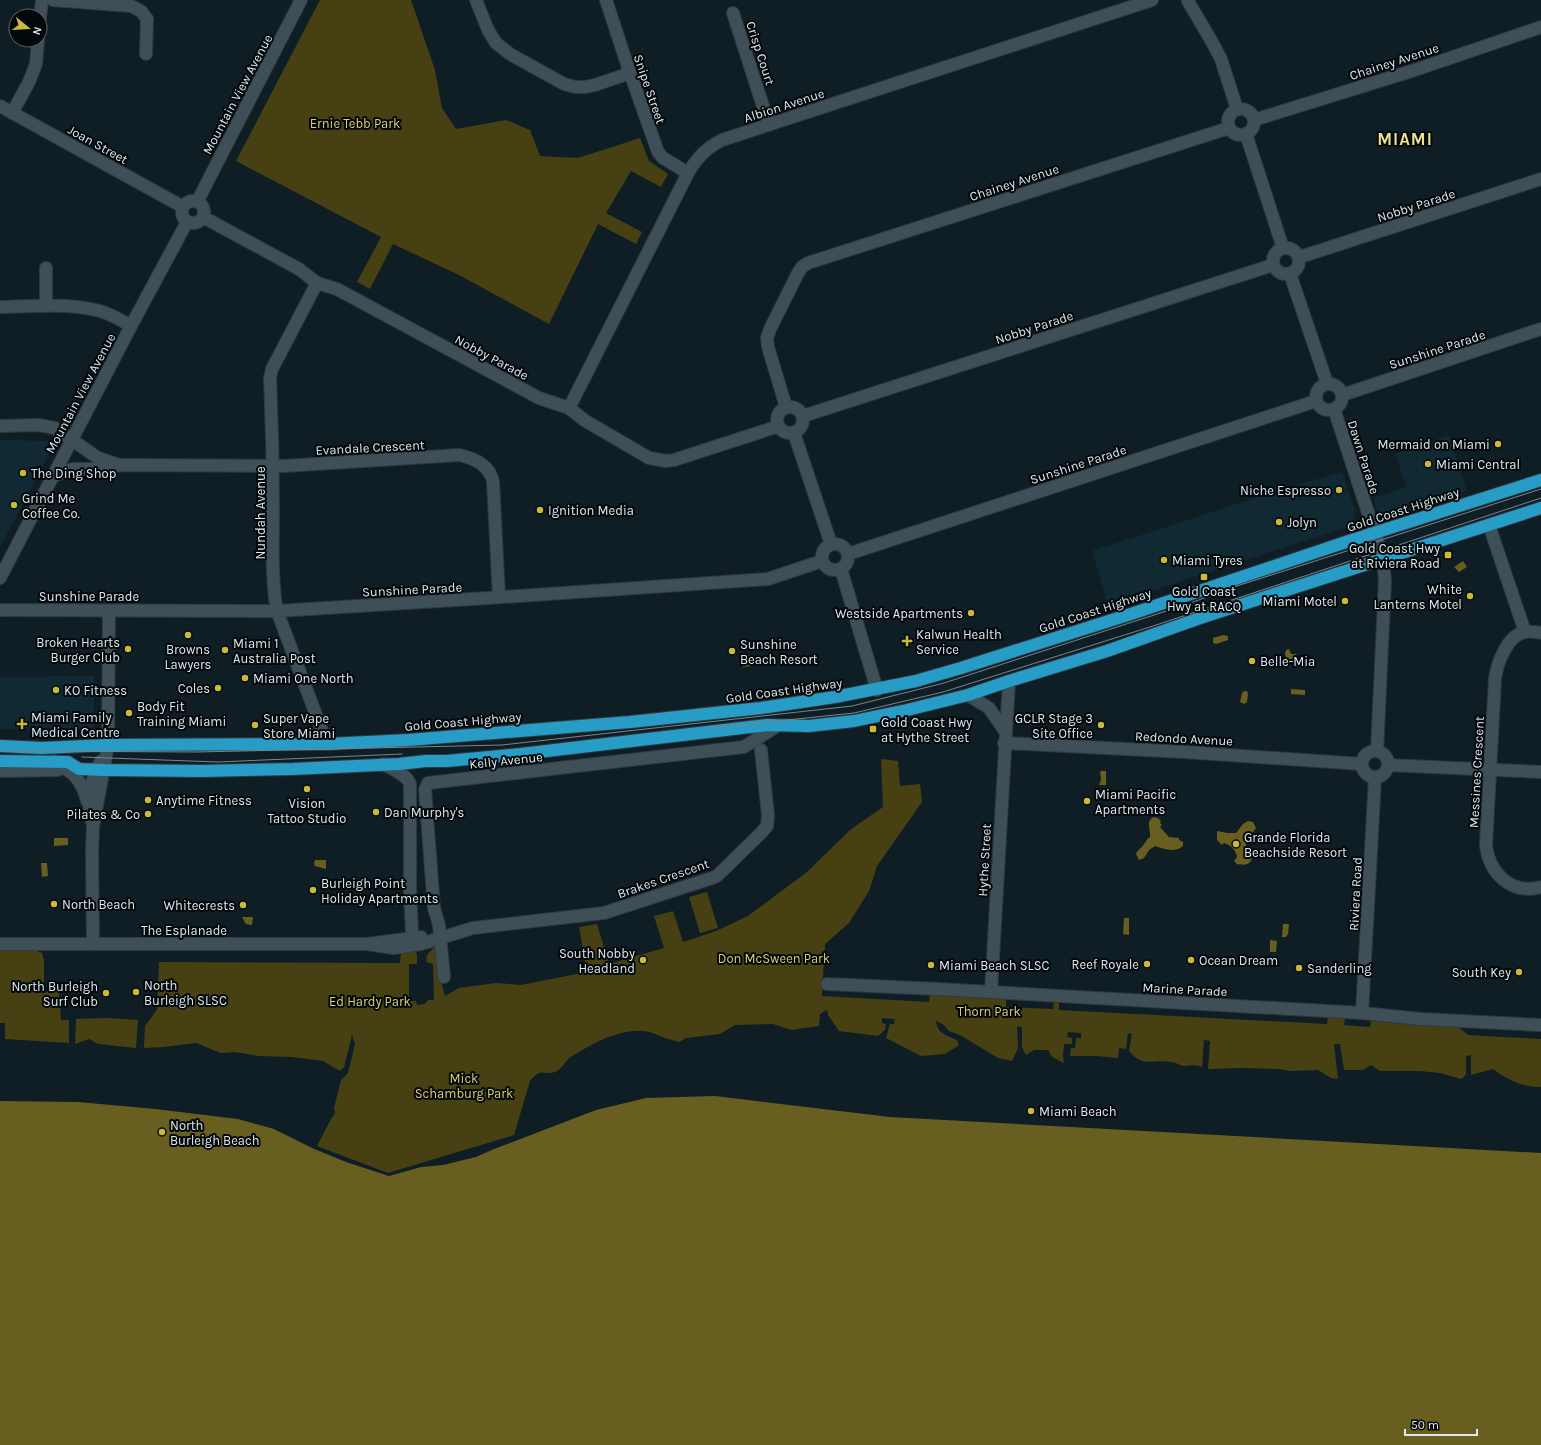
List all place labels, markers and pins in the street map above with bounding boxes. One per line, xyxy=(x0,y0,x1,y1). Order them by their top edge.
place label: Mermaid on Miami xyxy=(1378,437,1490,452)
marker: Mermaid on Miami xyxy=(1493,439,1503,449)
place label: Miami Central xyxy=(1436,457,1520,472)
marker: Miami Central xyxy=(1423,459,1433,469)
place label: The Ding Shop xyxy=(31,466,116,481)
marker: The Ding Shop xyxy=(18,468,28,478)
place label: Niche Espresso xyxy=(1240,483,1331,498)
marker: Niche Espresso xyxy=(1334,485,1344,495)
place label: Grind Me Coffee Co. xyxy=(22,491,80,521)
marker: Grind Me Coffee Co. xyxy=(9,500,19,510)
place label: Ignition Media xyxy=(548,503,634,518)
marker: Ignition Media xyxy=(535,505,545,515)
place label: Jolyn xyxy=(1287,515,1317,530)
marker: Jolyn xyxy=(1274,517,1284,527)
place label: Gold Coast Hwy at Riviera Road xyxy=(1349,541,1440,571)
marker: Gold Coast Hwy at Riviera Road xyxy=(1443,550,1453,560)
place label: Miami Tyres xyxy=(1172,553,1243,568)
marker: Miami Tyres xyxy=(1159,555,1169,565)
marker: Gold Coast Hwy at RACQ xyxy=(1199,572,1209,582)
place label: White Lanterns Motel xyxy=(1374,582,1462,612)
place label: Gold Coast Hwy at RACQ xyxy=(1167,584,1241,614)
marker: White Lanterns Motel xyxy=(1465,591,1475,601)
place label: Miami Motel xyxy=(1263,594,1337,609)
marker: Miami Motel xyxy=(1340,596,1350,606)
place label: Westside Apartments xyxy=(835,606,963,621)
marker: Westside Apartments xyxy=(966,608,976,618)
place label: Kalwun Health Service xyxy=(916,627,1002,657)
marker: Browns Lawyers xyxy=(183,630,193,640)
place label: Broken Hearts Burger Club xyxy=(36,635,120,665)
marker: Kalwun Health Service xyxy=(901,635,913,647)
place label: Miami 1 Australia Post xyxy=(233,636,316,666)
place label: Sunshine Beach Resort xyxy=(740,637,818,667)
place label: Browns Lawyers xyxy=(165,642,212,672)
marker: Broken Hearts Burger Club xyxy=(123,644,133,654)
marker: Miami 1 Australia Post xyxy=(220,645,230,655)
marker: Sunshine Beach Resort xyxy=(727,646,737,656)
place label: Belle-Mia xyxy=(1260,654,1315,669)
marker: Belle-Mia xyxy=(1247,656,1257,666)
place label: Miami One North xyxy=(253,671,354,686)
marker: Miami One North xyxy=(240,673,250,683)
place label: Coles xyxy=(178,681,210,696)
place label: KO Fitness xyxy=(64,683,127,698)
marker: Coles xyxy=(213,683,223,693)
marker: KO Fitness xyxy=(51,685,61,695)
place label: Body Fit Training Miami xyxy=(137,699,226,729)
marker: Body Fit Training Miami xyxy=(124,708,134,718)
place label: Miami Family Medical Centre xyxy=(31,710,120,740)
place label: Super Vape Store Miami xyxy=(263,711,335,741)
place label: GCLR Stage 3 Site Office xyxy=(1015,711,1093,741)
place label: Gold Coast Hwy at Hythe Street xyxy=(881,715,972,745)
marker: Miami Family Medical Centre xyxy=(16,718,28,730)
marker: Super Vape Store Miami xyxy=(250,720,260,730)
marker: GCLR Stage 3 Site Office xyxy=(1096,720,1106,730)
marker: Gold Coast Hwy at Hythe Street xyxy=(868,724,878,734)
marker: Vision Tattoo Studio xyxy=(302,784,312,794)
place label: Miami Pacific Apartments xyxy=(1095,787,1176,817)
place label: Anytime Fitness xyxy=(156,793,252,808)
marker: Anytime Fitness xyxy=(143,795,153,805)
place label: Vision Tattoo Studio xyxy=(268,796,346,826)
marker: Miami Pacific Apartments xyxy=(1082,796,1092,806)
place label: Dan Murphy's xyxy=(384,805,465,820)
place label: Pilates & Co xyxy=(67,807,140,822)
marker: Dan Murphy's xyxy=(371,807,381,817)
marker: Pilates & Co xyxy=(143,809,153,819)
place label: Grande Florida Beachside Resort xyxy=(1244,830,1347,860)
marker: Grande Florida Beachside Resort xyxy=(1231,839,1241,849)
place label: Burleigh Point Holiday Apartments xyxy=(321,876,439,906)
marker: Burleigh Point Holiday Apartments xyxy=(308,885,318,895)
place label: North Beach xyxy=(62,897,135,912)
place label: Whitecrests xyxy=(163,898,235,913)
marker: North Beach xyxy=(49,899,59,909)
marker: Whitecrests xyxy=(238,900,248,910)
place label: South Nobby Headland xyxy=(559,946,635,976)
place label: Ocean Dream xyxy=(1199,953,1278,968)
marker: South Nobby Headland xyxy=(638,955,648,965)
marker: Ocean Dream xyxy=(1186,955,1196,965)
place label: Reef Royale xyxy=(1072,957,1139,972)
place label: Miami Beach SLSC xyxy=(939,958,1050,973)
marker: Reef Royale xyxy=(1142,959,1152,969)
marker: Miami Beach SLSC xyxy=(926,960,936,970)
place label: Sanderling xyxy=(1307,961,1372,976)
marker: Sanderling xyxy=(1294,963,1304,973)
place label: South Key xyxy=(1452,965,1511,980)
marker: South Key xyxy=(1514,967,1524,977)
place label: North Burleigh SLSC xyxy=(144,978,227,1008)
place label: North Burleigh Surf Club xyxy=(11,979,98,1009)
marker: North Burleigh SLSC xyxy=(131,987,141,997)
marker: North Burleigh Surf Club xyxy=(101,988,111,998)
place label: Miami Beach xyxy=(1039,1104,1117,1119)
marker: Miami Beach xyxy=(1026,1106,1036,1116)
place label: North Burleigh Beach xyxy=(170,1118,260,1148)
marker: North Burleigh Beach xyxy=(157,1127,167,1137)

